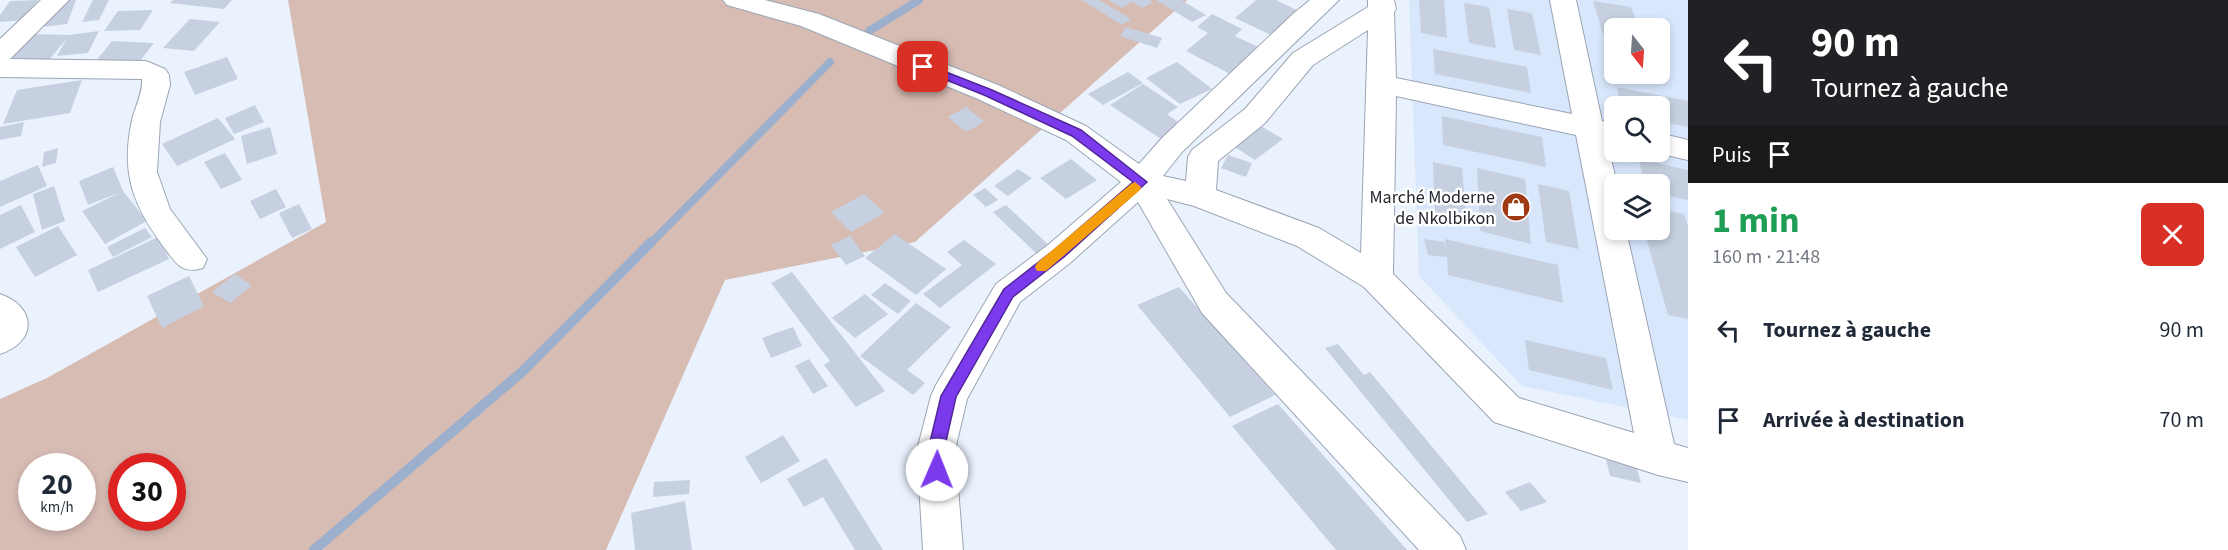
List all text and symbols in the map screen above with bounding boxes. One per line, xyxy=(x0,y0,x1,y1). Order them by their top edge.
text: 90 m xyxy=(1811,13,1900,73)
north arrow xyxy=(1604,18,1670,84)
map controls xyxy=(1604,18,1670,240)
icon: left xyxy=(1712,24,1790,102)
pin xyxy=(897,41,948,92)
icon: arrive xyxy=(906,50,939,83)
text: Tournez à gauche xyxy=(1811,69,2008,108)
button: search xyxy=(1604,96,1670,162)
icon: arrive xyxy=(1763,138,1796,171)
text: Puis xyxy=(1712,139,1751,171)
button: layers xyxy=(1604,174,1670,240)
place label: Marché Moderne de Nkolbikon xyxy=(1369,185,1495,231)
shop icon: Marché Moderne de Nkolbikon xyxy=(1500,191,1532,223)
text: 1 min xyxy=(1712,195,1800,246)
button: close xyxy=(2141,203,2204,266)
text: 160 m · 21:48 xyxy=(1712,243,1820,271)
icon: left xyxy=(1712,314,1745,347)
text: Tournez à gauche xyxy=(1763,314,1931,346)
text: 90 m xyxy=(2159,314,2204,346)
icon: arrive xyxy=(1712,404,1745,437)
text: Arrivée à destination xyxy=(1763,404,1965,436)
text: 70 m xyxy=(2159,404,2204,436)
position arrow xyxy=(905,438,969,502)
speed limit sign: 30 xyxy=(108,453,186,531)
text: 20 xyxy=(41,463,73,506)
text: km/h xyxy=(40,497,74,518)

